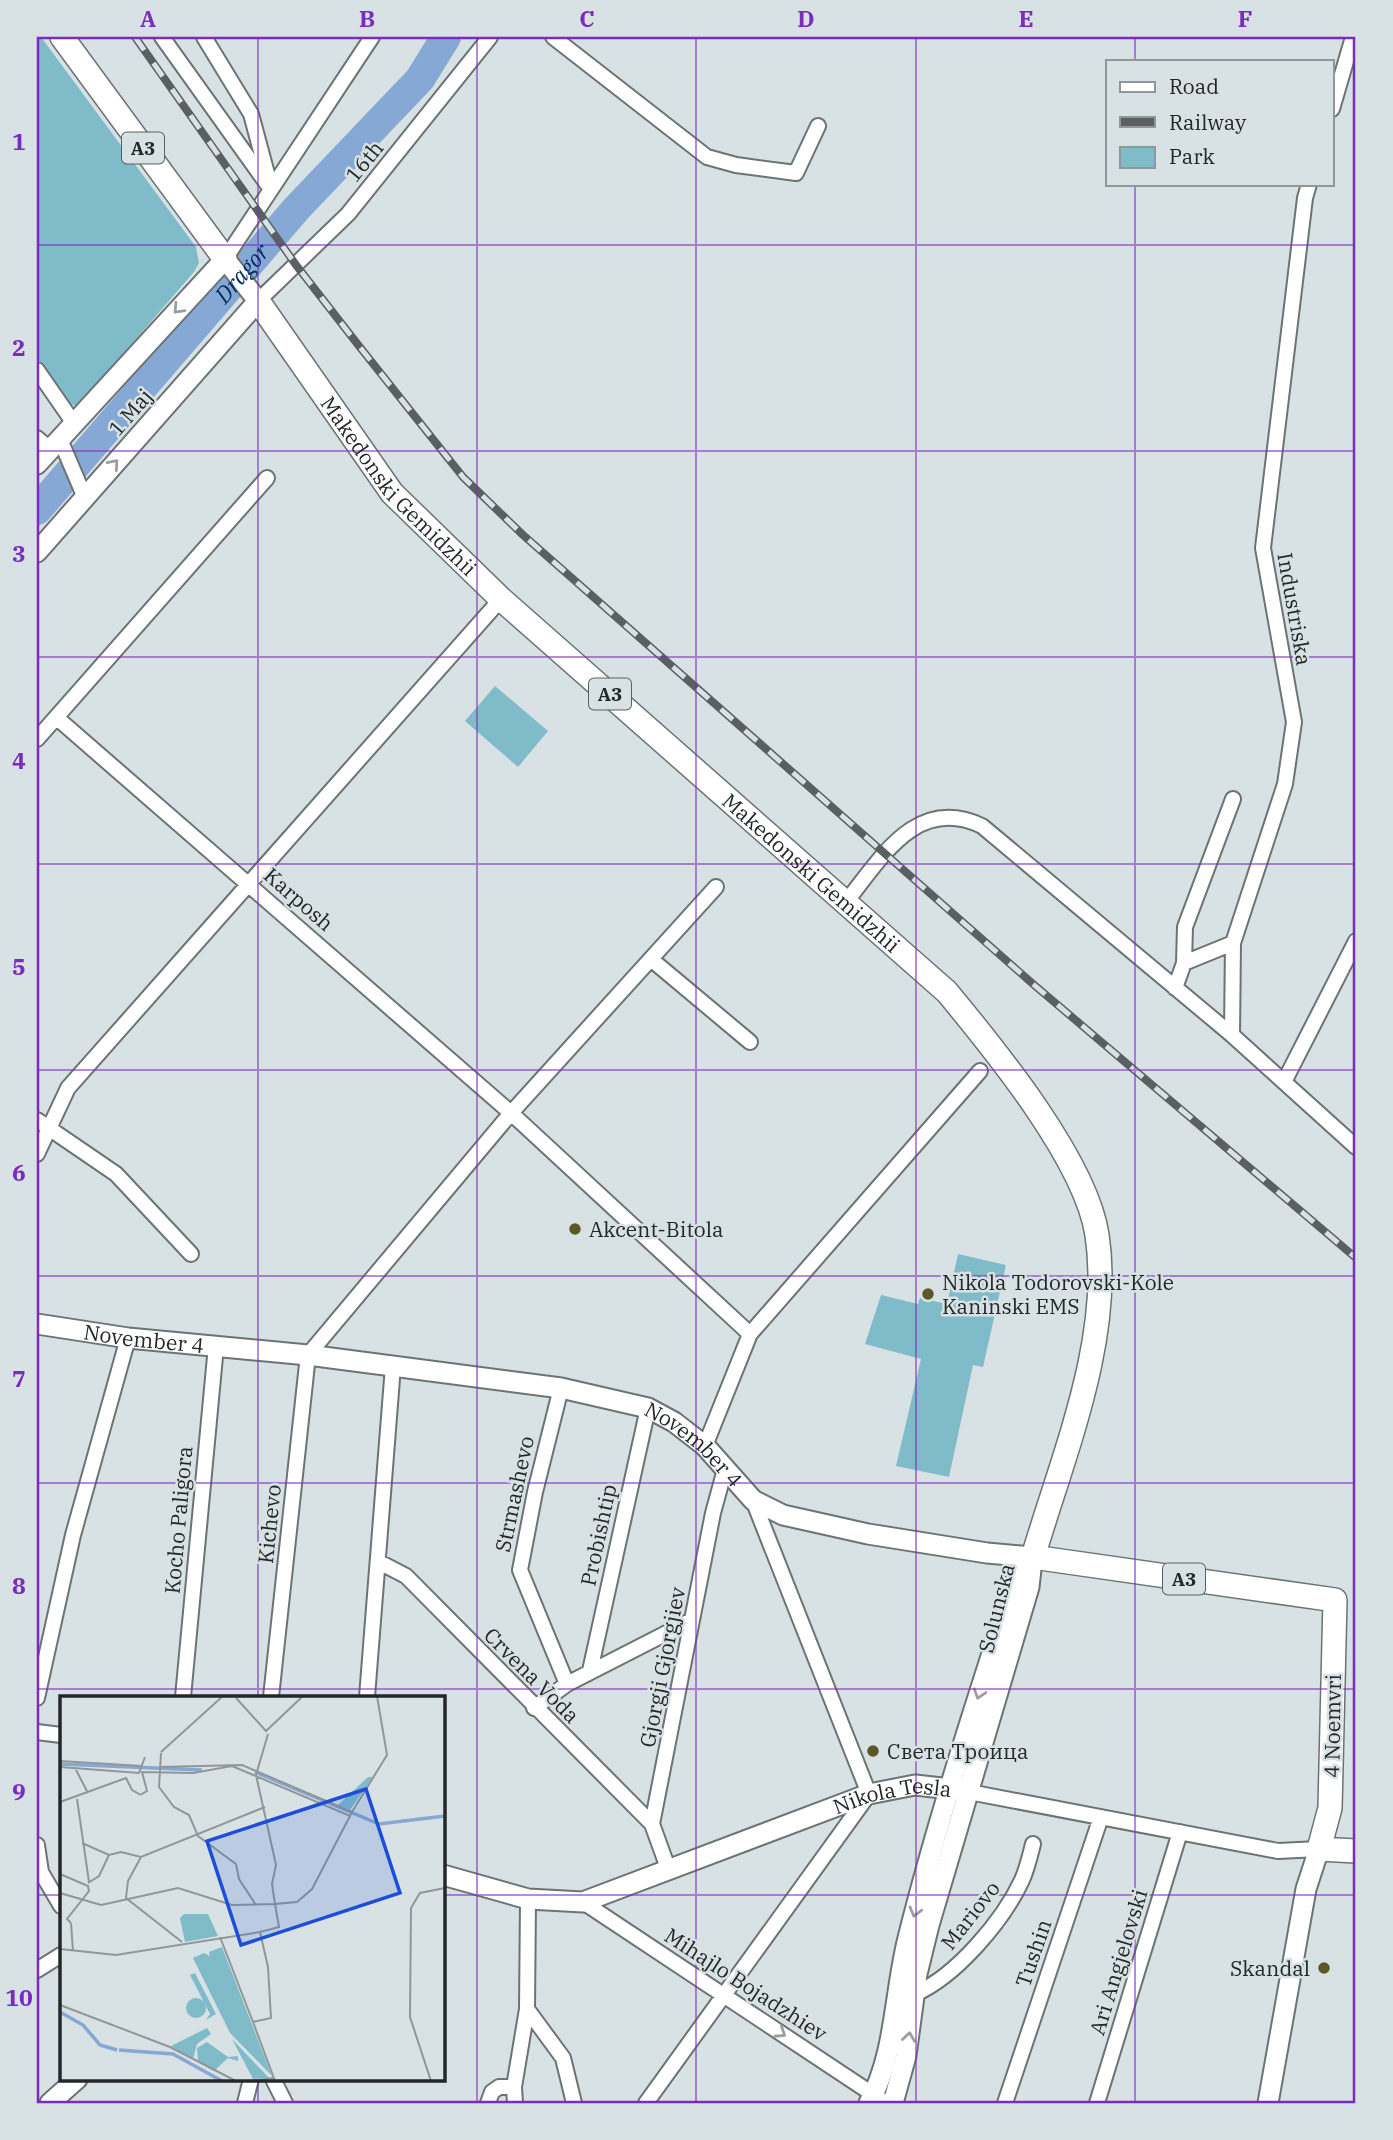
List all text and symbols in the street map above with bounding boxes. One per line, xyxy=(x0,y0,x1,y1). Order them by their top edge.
text: A xyxy=(140,3,156,33)
text: B xyxy=(359,3,375,33)
text: C xyxy=(579,3,595,33)
text: D xyxy=(797,3,815,33)
text: E xyxy=(1018,3,1034,33)
text: F xyxy=(1238,3,1252,33)
legend xyxy=(1106,60,1334,186)
text: Road xyxy=(1169,72,1219,100)
text: Railway xyxy=(1169,108,1247,136)
text: 1 xyxy=(12,126,26,156)
road number: A3 xyxy=(122,132,164,164)
street label: 16th xyxy=(339,134,389,188)
text: Park xyxy=(1169,142,1216,170)
water label: Dragor xyxy=(207,236,276,310)
one-way arrow xyxy=(174,301,187,314)
text: 2 xyxy=(12,332,26,362)
street label: 1 Maj xyxy=(102,383,158,441)
street label: Makedonski Gemidzhii xyxy=(315,391,483,582)
one-way arrow xyxy=(106,459,118,472)
text: 3 xyxy=(12,538,26,568)
street label: Industriska xyxy=(1271,550,1319,668)
road number: A3 xyxy=(589,678,631,709)
text: 4 xyxy=(12,745,26,775)
street label: Makedonski Gemidzhii xyxy=(717,787,906,959)
street label: Karposh xyxy=(258,861,340,937)
text: 5 xyxy=(12,951,26,981)
text: 6 xyxy=(12,1157,26,1187)
place label: Akcent-Bitola xyxy=(589,1215,723,1243)
marker: Akcent-Bitola xyxy=(567,1221,583,1237)
place label: Nikola Todorovski-Kole Kaninski EMS xyxy=(942,1268,1174,1320)
marker: Nikola Todorovski-Kole Kaninski EMS xyxy=(920,1286,936,1302)
street label: November 4 xyxy=(82,1317,205,1359)
text: 7 xyxy=(12,1363,26,1393)
street label: November 4 xyxy=(640,1395,749,1493)
street label: Strmashevo xyxy=(488,1433,540,1555)
street label: Kocho Paligora xyxy=(158,1445,198,1595)
street label: Probishtip xyxy=(574,1481,622,1589)
street label: Kichevo xyxy=(251,1483,287,1565)
street label: Solunska xyxy=(971,1561,1021,1655)
road number: A3 xyxy=(1163,1564,1205,1595)
text: 8 xyxy=(12,1570,26,1600)
street label: Gjorgji Gjorgjiev xyxy=(633,1584,691,1750)
street label: Crvena Voda xyxy=(478,1621,586,1729)
street label: 4 Noemvri xyxy=(1317,1674,1347,1778)
one-way arrow xyxy=(973,1687,988,1699)
inset map xyxy=(60,1696,444,2080)
place label: Света Троица xyxy=(887,1737,1028,1765)
marker: Света Троица xyxy=(865,1743,881,1759)
street label: Nikola Tesla xyxy=(829,1771,953,1820)
text: 9 xyxy=(12,1776,26,1806)
street label: Mariovo xyxy=(934,1875,1006,1955)
street label: Ari Angjelovski xyxy=(1083,1886,1153,2038)
one-way arrow xyxy=(908,1906,923,1918)
street label: Tushin xyxy=(1008,1916,1058,1990)
street label: Mihajlo Bojadzhiev xyxy=(659,1921,833,2047)
place label: Skandal xyxy=(1230,1954,1310,1982)
marker: Skandal xyxy=(1316,1960,1332,1976)
text: 10 xyxy=(5,1982,33,2012)
one-way arrow xyxy=(774,2024,787,2037)
one-way arrow xyxy=(901,2031,916,2043)

